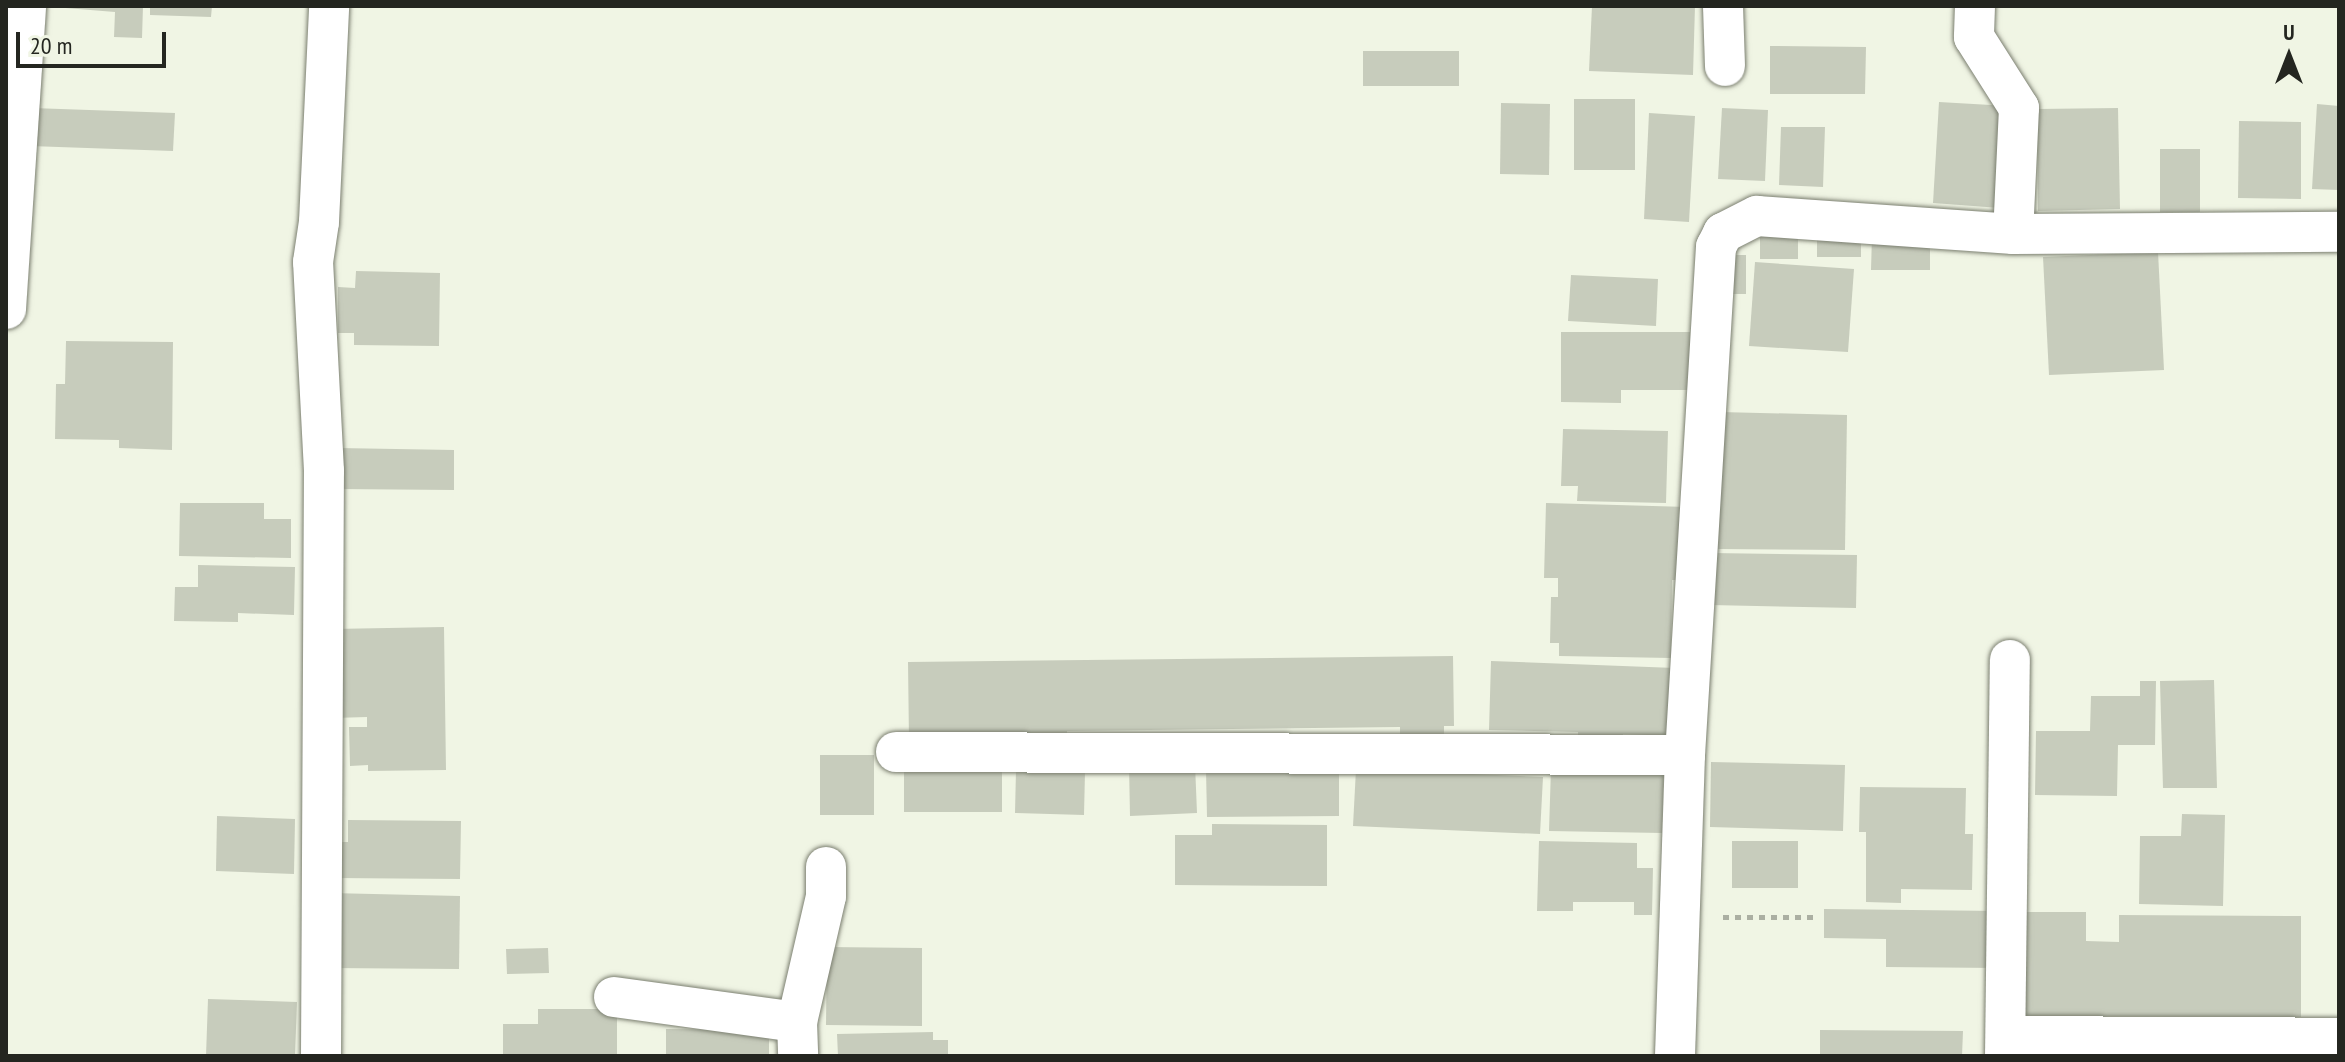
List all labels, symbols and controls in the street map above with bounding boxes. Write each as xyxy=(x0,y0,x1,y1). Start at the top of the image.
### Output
scale bar xyxy=(20,16,170,66)
north arrow xyxy=(2249,16,2329,96)
text: U xyxy=(2283,18,2295,46)
text: 20 m xyxy=(30,30,72,61)

